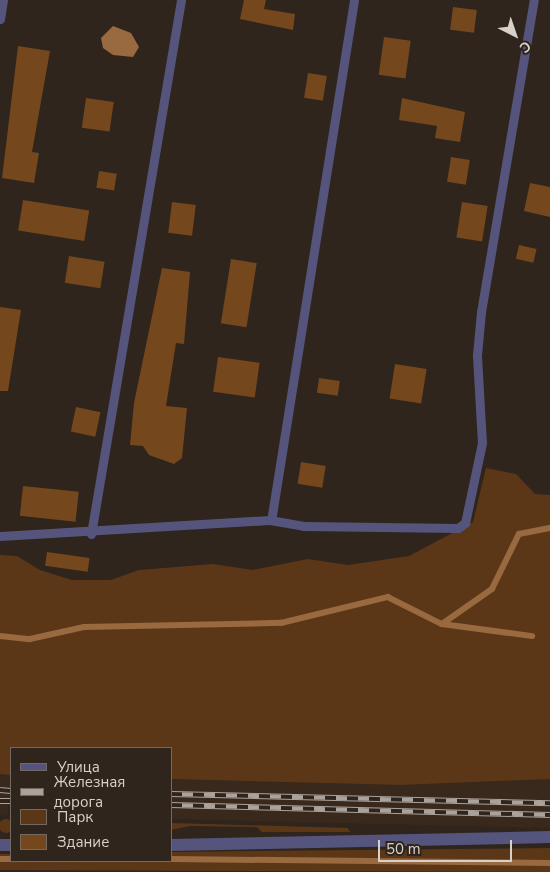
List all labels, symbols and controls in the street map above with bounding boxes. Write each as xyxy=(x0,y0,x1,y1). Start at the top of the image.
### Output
north arrow xyxy=(490,10,540,60)
text: С xyxy=(515,36,535,57)
legend xyxy=(10,747,172,862)
text: Улица xyxy=(57,757,100,777)
text: Железная дорога xyxy=(54,772,125,812)
text: Парк xyxy=(57,807,93,827)
scale bar xyxy=(380,830,514,862)
text: Здание xyxy=(57,832,109,852)
text: 50 m xyxy=(386,839,421,859)

